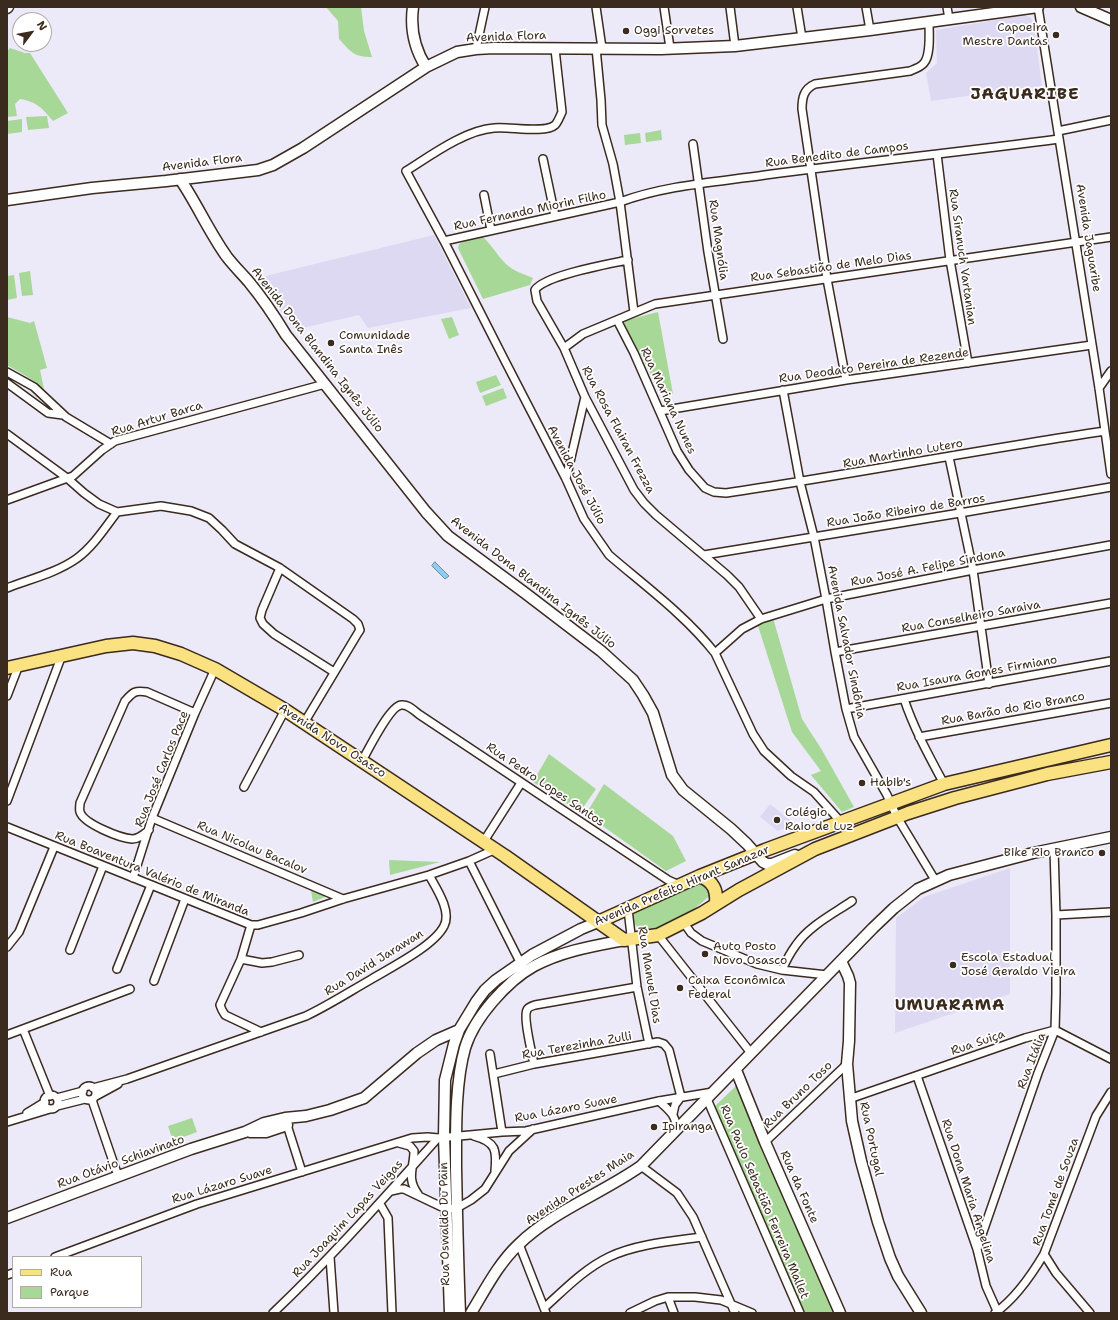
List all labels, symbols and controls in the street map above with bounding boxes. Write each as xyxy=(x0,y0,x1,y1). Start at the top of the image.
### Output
north arrow xyxy=(12,12,52,52)
text: N xyxy=(33,18,50,34)
place label: Capoeira Mestre Dantas xyxy=(963,21,1048,49)
place label: Oggi Sorvetes xyxy=(634,24,714,38)
marker: Oggi Sorvetes xyxy=(621,26,631,36)
street label: Avenida Flora xyxy=(466,28,546,46)
marker: Capoeira Mestre Dantas xyxy=(1051,30,1061,40)
district label: JAGUARIBE xyxy=(970,85,1080,105)
street label: Rua Benedito de Campos xyxy=(765,139,909,171)
street label: Avenida Flora xyxy=(161,151,243,175)
street label: Avenida Jaguaribe xyxy=(1072,183,1104,293)
street label: Rua Fernando Miorin Filho xyxy=(453,188,607,234)
street label: Rua Siranuch Vartanian xyxy=(945,188,979,326)
street label: Rua Magnólia xyxy=(705,199,731,281)
street label: Rua Sebastião de Melo Dias xyxy=(750,249,912,285)
street label: Avenida Dona Blandina Ignês Júlio xyxy=(248,264,386,436)
place label: Comunidade Santa Inês xyxy=(339,329,410,357)
marker: Comunidade Santa Inês xyxy=(326,338,336,348)
street label: Rua Mariana Nunes xyxy=(637,346,699,456)
street label: Rua Deodato Pereira de Rezende xyxy=(778,346,970,386)
street label: Rua Rosa Flairan Frezza xyxy=(578,364,658,496)
street label: Rua Artur Barca xyxy=(110,398,204,440)
street label: Avenida José Júlio xyxy=(544,423,608,527)
street label: Rua Martinho Lutero xyxy=(842,436,964,472)
street label: Rua João Ribeiro de Barros xyxy=(826,491,986,531)
street label: Avenida Dona Blandina Ignês Júlio xyxy=(447,514,619,652)
street label: Rua José A. Felipe Sindona xyxy=(850,546,1006,590)
street label: Avenida Salvador Sindônia xyxy=(824,564,868,720)
street label: Rua Conselheiro Saraiva xyxy=(901,598,1041,636)
street label: Rua Isaura Gomes Firmiano xyxy=(896,653,1058,695)
street label: Rua Barão do Rio Branco xyxy=(940,689,1086,729)
street label: Avenida Novo Osasco xyxy=(275,701,389,781)
street label: Rua José Carlos Pace xyxy=(132,709,192,829)
street label: Rua Pedro Lopes Santos xyxy=(483,740,607,830)
place label: Habib's xyxy=(870,776,911,790)
marker: Habib's xyxy=(857,778,867,788)
place label: Colégio Raio de Luz xyxy=(785,806,853,834)
marker: Colégio Raio de Luz xyxy=(772,815,782,825)
street label: Rua Nicolau Bacalov xyxy=(195,818,309,878)
street label: Rua Boaventura Valério de Miranda xyxy=(53,828,251,920)
street label: Avenida Prefeito Hirant Sanazar xyxy=(592,842,772,930)
place label: Bike Rio Branco xyxy=(1004,846,1094,860)
marker: Bike Rio Branco xyxy=(1097,848,1107,858)
street label: Rua Manuel Dias xyxy=(634,925,664,1025)
street label: Rua David Jarawan xyxy=(322,927,426,999)
place label: Auto Posto Novo Osasco xyxy=(713,940,787,968)
marker: Auto Posto Novo Osasco xyxy=(700,949,710,959)
place label: Escola Estadual José Geraldo Vieira xyxy=(961,951,1075,979)
marker: Escola Estadual José Geraldo Vieira xyxy=(948,960,958,970)
place label: Caixa Econômica Federal xyxy=(688,974,785,1002)
marker: Caixa Econômica Federal xyxy=(675,983,685,993)
district label: UMUARAMA xyxy=(895,996,1005,1016)
street label: Rua Suiça xyxy=(949,1027,1007,1059)
street label: Rua Terezinha Zulli xyxy=(521,1029,633,1063)
street label: Rua Itália xyxy=(1015,1031,1049,1091)
street label: Rua Bruno Toso xyxy=(761,1058,835,1132)
street label: Rua Lázaro Suave xyxy=(514,1092,618,1126)
street label: Rua Portugal xyxy=(856,1100,886,1178)
street label: Rua Paulo Sebastião Ferreira Mallet xyxy=(716,1103,812,1301)
street label: Rua Dona Maria Angelina xyxy=(938,1117,998,1265)
place label: Ipiranga xyxy=(662,1120,712,1134)
marker: Ipiranga xyxy=(649,1122,659,1132)
street label: Rua Otávio Schiavinato xyxy=(55,1132,187,1192)
street label: Rua Tomé de Souza xyxy=(1030,1136,1082,1248)
street label: Avenida Prestes Maia xyxy=(523,1148,637,1228)
street label: Rua da Fonte xyxy=(777,1148,821,1226)
street label: Rua Joaquim Lapas Veigas xyxy=(290,1157,406,1281)
street label: Rua Oswaldo Du Pain xyxy=(437,1162,453,1286)
street label: Rua Lázaro Suave xyxy=(170,1163,274,1207)
legend xyxy=(12,1256,142,1308)
text: Rua xyxy=(50,1264,72,1280)
text: Parque xyxy=(50,1284,89,1300)

